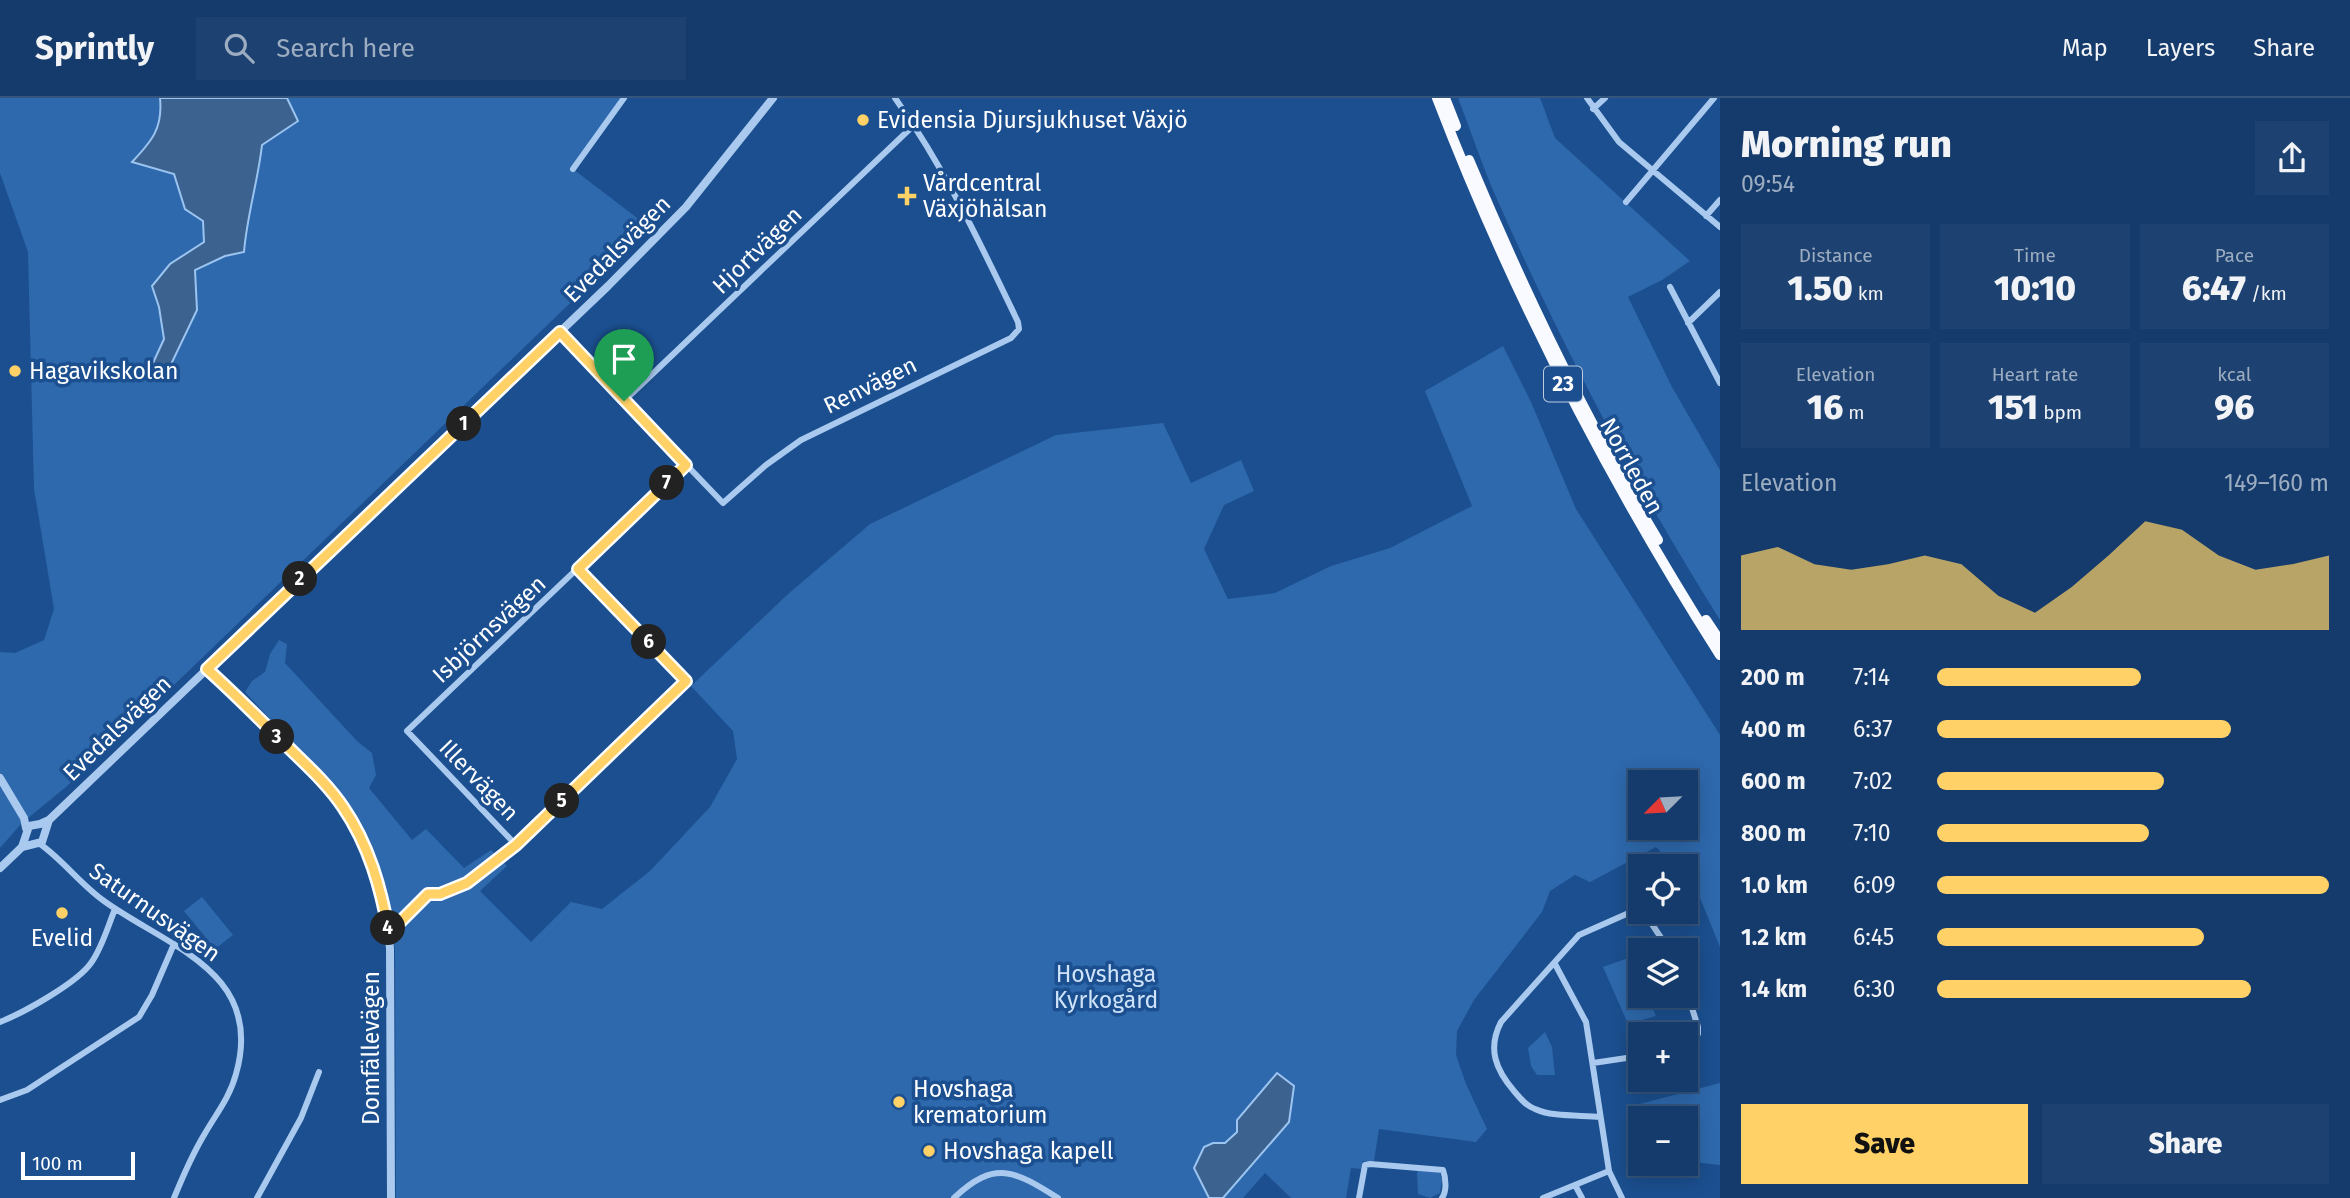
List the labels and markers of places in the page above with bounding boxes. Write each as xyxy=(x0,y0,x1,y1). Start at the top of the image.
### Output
place label: Evidensia Djursjukhuset Växjö xyxy=(877,106,1188,134)
marker: Evidensia Djursjukhuset Växjö xyxy=(855,112,871,128)
place label: Vårdcentral Växjöhälsan xyxy=(923,169,1047,223)
marker: Vårdcentral Växjöhälsan xyxy=(897,186,917,206)
pin xyxy=(594,329,654,401)
place label: Hagavikskolan xyxy=(29,357,178,385)
marker: Hagavikskolan xyxy=(7,363,23,379)
pin: 1 xyxy=(447,406,482,442)
pin: 7 xyxy=(650,466,684,500)
pin: 2 xyxy=(282,561,318,596)
pin: 6 xyxy=(632,624,666,660)
pin: 3 xyxy=(260,720,294,754)
pin: 5 xyxy=(544,784,580,818)
marker: Evelid xyxy=(54,905,70,921)
pin: 4 xyxy=(370,910,406,946)
place label: Evelid xyxy=(31,924,93,952)
place label: Hovshaga krematorium xyxy=(913,1075,1048,1129)
marker: Hovshaga krematorium xyxy=(891,1094,907,1110)
place label: Hovshaga kapell xyxy=(943,1137,1114,1165)
marker: Hovshaga kapell xyxy=(921,1143,937,1159)

